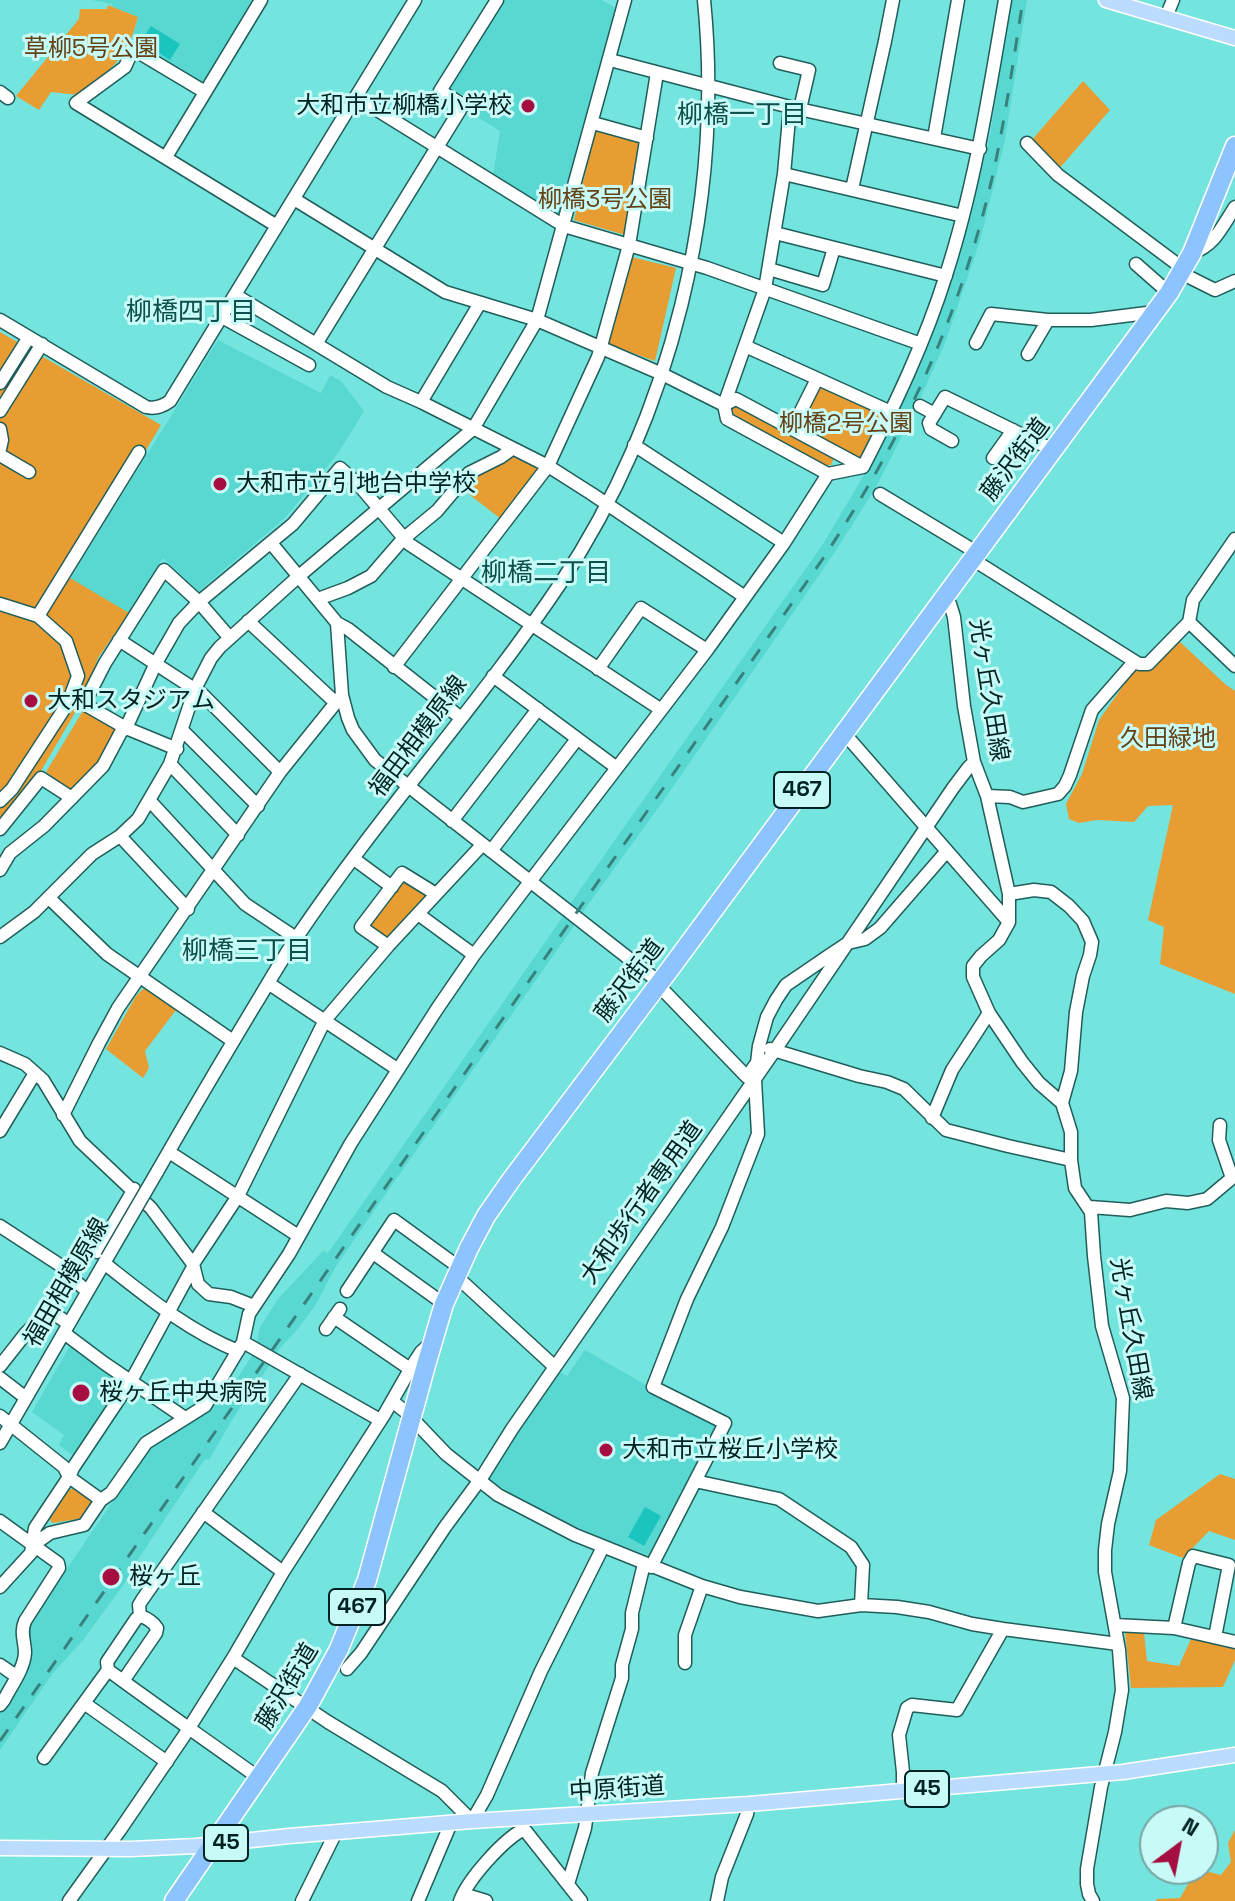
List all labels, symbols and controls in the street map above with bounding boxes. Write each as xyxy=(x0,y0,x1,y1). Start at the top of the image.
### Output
park label: 草柳5号公園 xyxy=(24,35,158,63)
place label: 大和市立柳橋小学校 xyxy=(296,92,512,120)
marker: 大和市立柳橋小学校 xyxy=(519,97,537,115)
district label: 柳橋一丁目 xyxy=(677,100,807,132)
park label: 柳橋3号公園 xyxy=(538,186,672,214)
district label: 柳橋四丁目 xyxy=(126,297,256,329)
park label: 柳橋2号公園 xyxy=(779,410,913,438)
street label: 藤沢街道 xyxy=(976,413,1056,507)
place label: 大和市立引地台中学校 xyxy=(236,470,476,498)
marker: 大和市立引地台中学校 xyxy=(211,475,229,493)
district label: 柳橋二丁目 xyxy=(481,558,611,590)
street label: 光ヶ丘久田線 xyxy=(963,617,1013,763)
street label: 福田相模原線 xyxy=(364,671,474,803)
place label: 大和スタジアム xyxy=(47,687,215,715)
marker: 大和スタジアム xyxy=(22,692,40,710)
park label: 久田緑地 xyxy=(1120,725,1216,753)
road number: 467 xyxy=(774,772,830,808)
street label: 藤沢街道 xyxy=(590,934,670,1028)
district label: 柳橋三丁目 xyxy=(182,936,312,968)
street label: 大和歩行者専用道 xyxy=(575,1116,709,1290)
street label: 福田相模原線 xyxy=(19,1213,115,1353)
street label: 光ヶ丘久田線 xyxy=(1103,1256,1157,1402)
place label: 桜ヶ丘中央病院 xyxy=(99,1379,267,1407)
marker: 桜ヶ丘中央病院 xyxy=(70,1382,92,1404)
place label: 大和市立桜丘小学校 xyxy=(622,1436,838,1464)
marker: 大和市立桜丘小学校 xyxy=(597,1441,615,1459)
place label: 桜ヶ丘 xyxy=(129,1563,201,1591)
marker: 桜ヶ丘 xyxy=(100,1566,122,1588)
road number: 467 xyxy=(329,1589,385,1625)
street label: 藤沢街道 xyxy=(251,1638,325,1736)
road number: 45 xyxy=(905,1771,949,1807)
street label: 中原街道 xyxy=(568,1772,666,1808)
north arrow xyxy=(1139,1805,1219,1885)
text: N xyxy=(1177,1811,1204,1842)
road number: 45 xyxy=(204,1825,248,1861)

